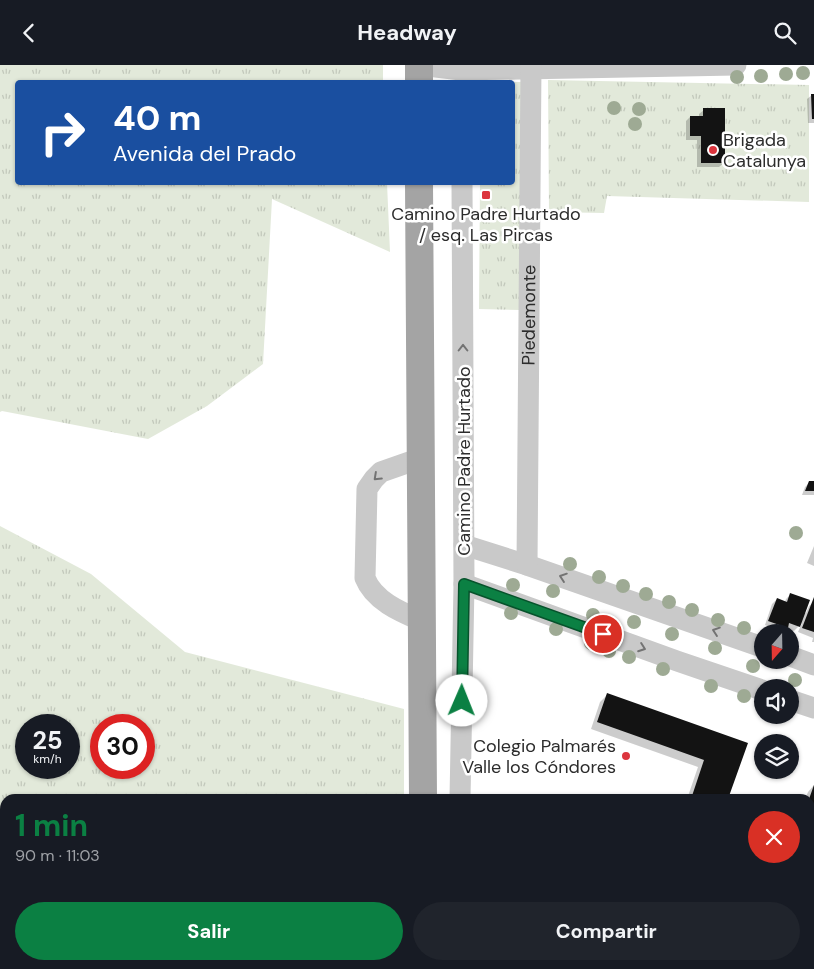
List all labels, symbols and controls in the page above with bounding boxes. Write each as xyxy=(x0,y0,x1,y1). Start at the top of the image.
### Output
text: Headway xyxy=(357,18,457,47)
icon: back xyxy=(15,19,43,47)
icon: search xyxy=(771,19,799,47)
text: 40 m xyxy=(113,95,202,141)
icon: right xyxy=(30,100,95,165)
place label: Brigada Catalunya xyxy=(723,128,806,173)
text: Avenida del Prado xyxy=(113,139,296,168)
marker: Brigada Catalunya xyxy=(707,144,719,156)
marker: Camino Padre Hurtado / esq. Las Pircas xyxy=(480,189,492,201)
place label: Camino Padre Hurtado / esq. Las Pircas xyxy=(391,202,581,247)
street label: Piedemonte xyxy=(517,265,541,365)
one-way arrow xyxy=(458,343,468,351)
street label: Camino Padre Hurtado xyxy=(452,366,476,556)
one-way arrow xyxy=(374,471,383,480)
one-way arrow xyxy=(559,573,568,583)
pin xyxy=(582,613,624,655)
icon: arrive xyxy=(589,620,617,648)
north arrow xyxy=(754,624,799,669)
map controls xyxy=(754,624,799,779)
one-way arrow xyxy=(713,626,721,636)
one-way arrow xyxy=(637,642,646,652)
position arrow xyxy=(435,674,487,726)
button: sound xyxy=(754,679,799,724)
speed limit sign: 30 xyxy=(90,714,155,779)
text: 25 xyxy=(33,724,62,757)
place label: Colegio Palmarés Valle los Cóndores xyxy=(462,734,616,779)
button: layers xyxy=(754,734,799,779)
marker: Colegio Palmarés Valle los Cóndores xyxy=(620,750,632,762)
text: km/h xyxy=(33,751,62,767)
text: 1 min xyxy=(15,806,88,845)
button: close xyxy=(748,811,800,863)
text: 90 m · 11:03 xyxy=(15,845,100,866)
button: Salir xyxy=(15,902,403,960)
button: Compartir xyxy=(413,902,800,960)

